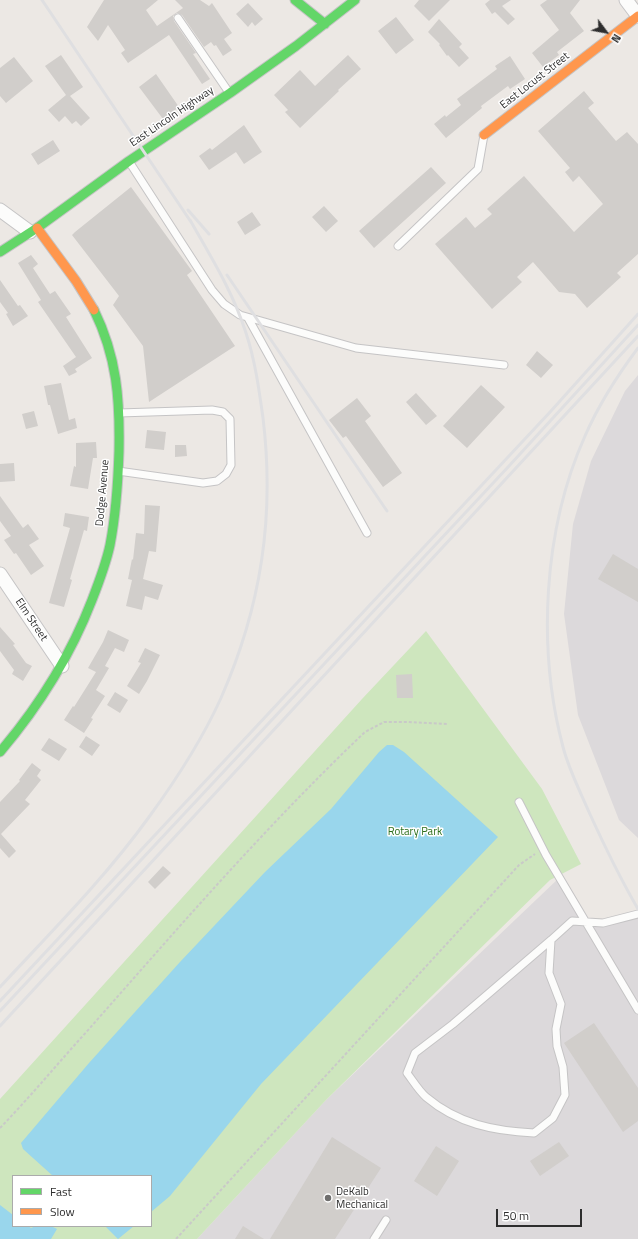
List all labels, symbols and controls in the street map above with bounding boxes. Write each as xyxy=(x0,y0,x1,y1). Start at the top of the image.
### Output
north arrow xyxy=(586,12,626,52)
text: N xyxy=(607,31,625,46)
street label: East Locust Street xyxy=(498,50,572,112)
street label: East Lincoln Highway xyxy=(128,84,216,150)
street label: Dodge Avenue xyxy=(94,459,112,527)
street label: Elm Street xyxy=(12,596,50,644)
park label: Rotary Park xyxy=(388,825,442,839)
legend xyxy=(12,1175,152,1227)
text: Fast xyxy=(50,1182,72,1201)
place label: DeKalb Mechanical xyxy=(336,1185,388,1211)
marker: DeKalb Mechanical xyxy=(323,1193,333,1203)
scale bar xyxy=(498,1201,584,1227)
text: Slow xyxy=(50,1202,75,1221)
text: 50 m xyxy=(503,1206,529,1225)

